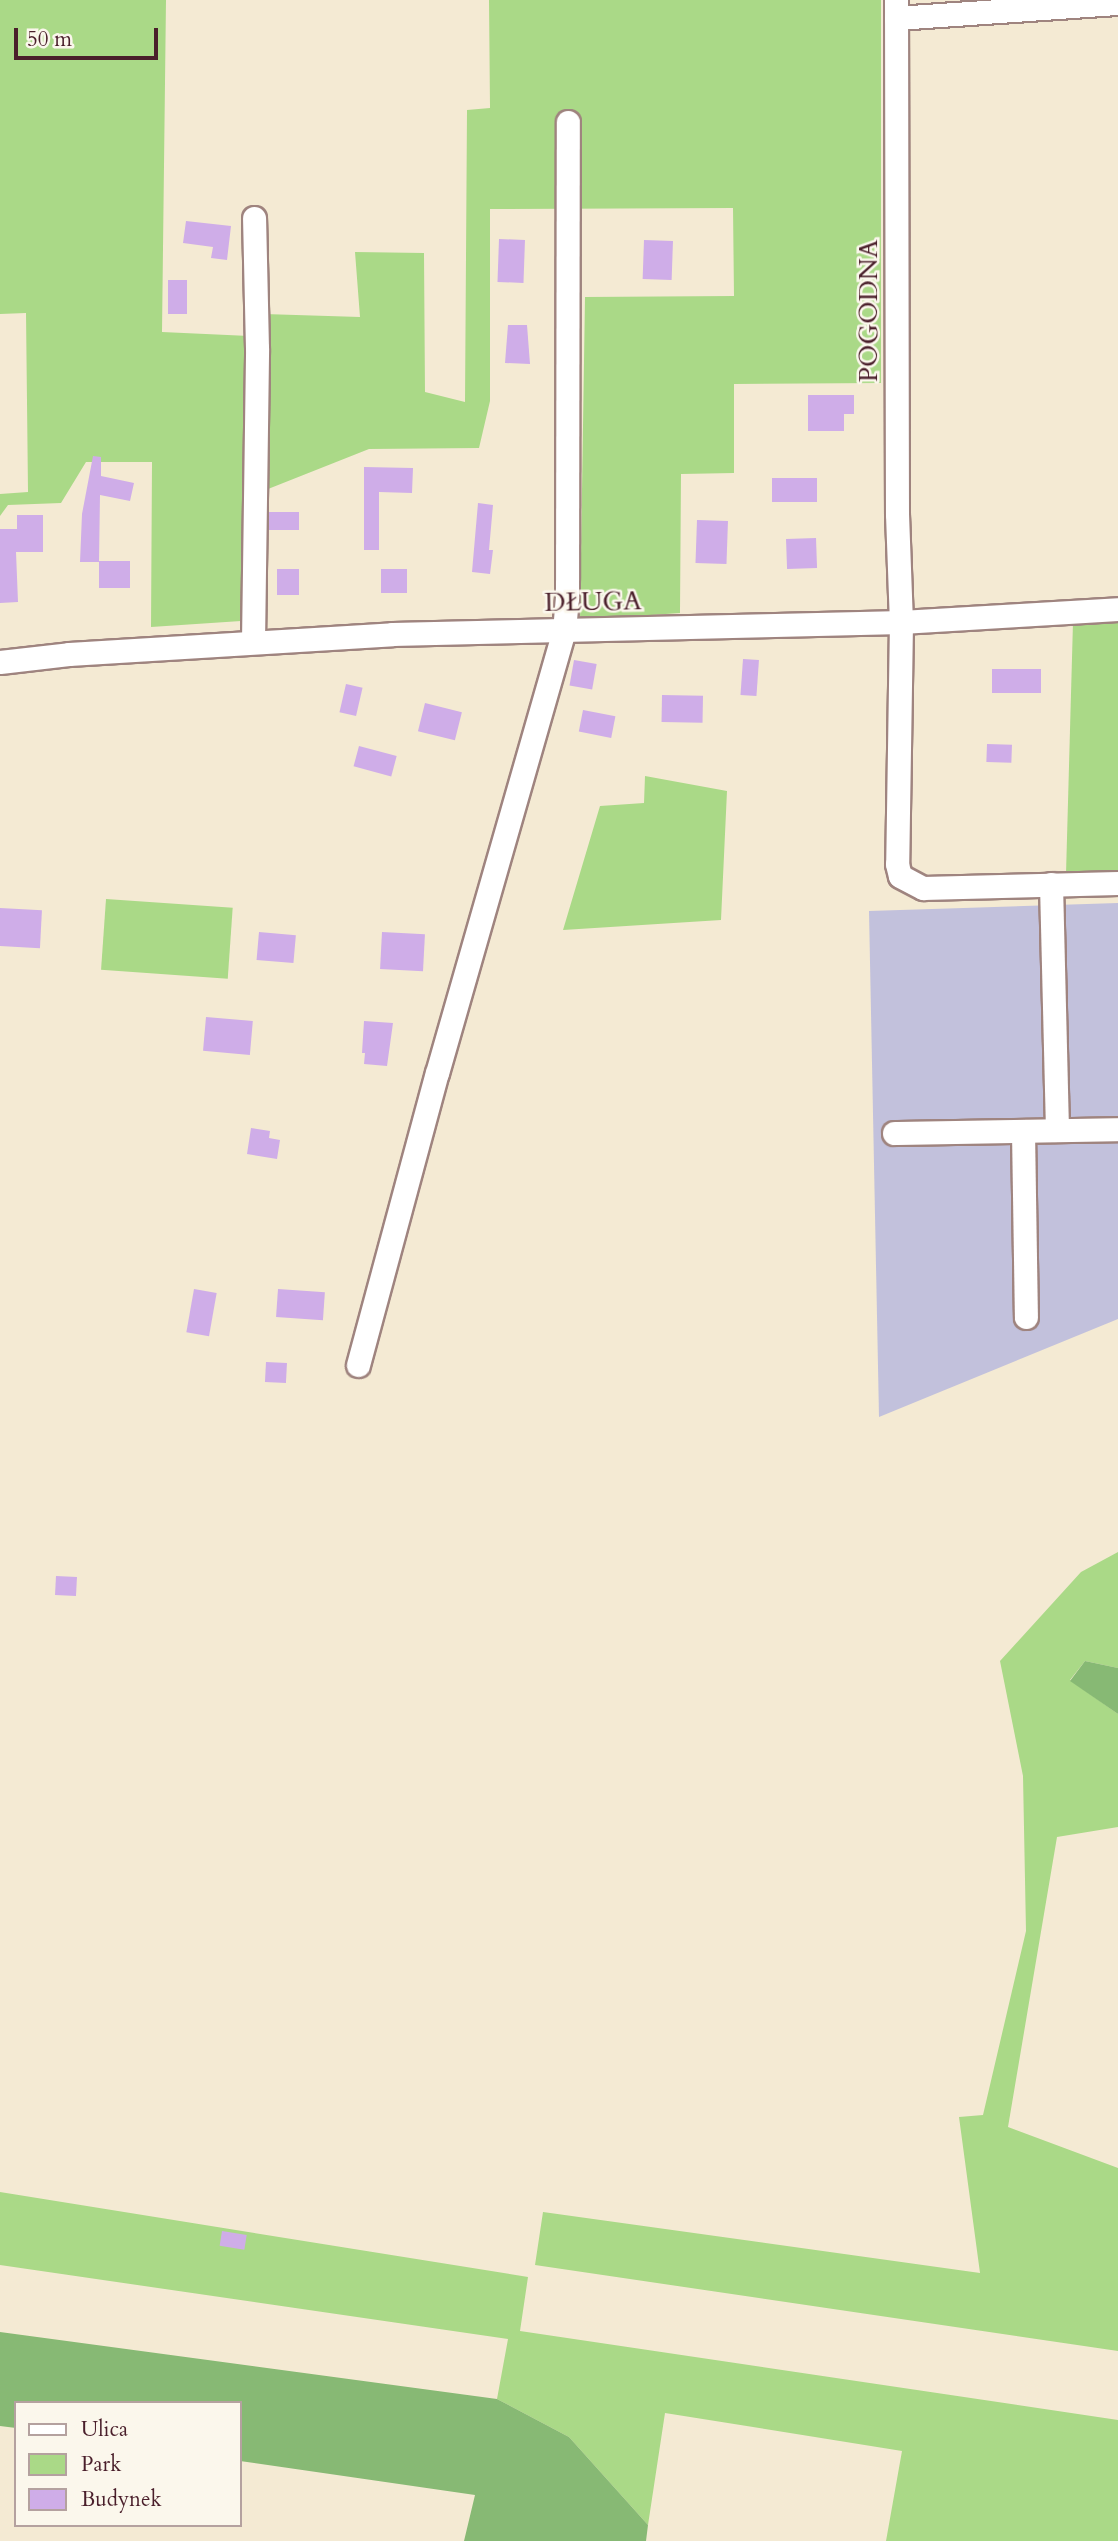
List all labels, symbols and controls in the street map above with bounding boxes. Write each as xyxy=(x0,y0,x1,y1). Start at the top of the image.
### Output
scale bar xyxy=(18,14,161,58)
text: 50 m xyxy=(27,25,72,54)
street label: POGODNA xyxy=(853,240,885,382)
street label: DŁUGA xyxy=(544,586,642,618)
legend xyxy=(14,2401,242,2527)
text: Ulica xyxy=(81,2415,128,2444)
text: Park xyxy=(81,2450,121,2479)
text: Budynek xyxy=(81,2485,162,2514)

